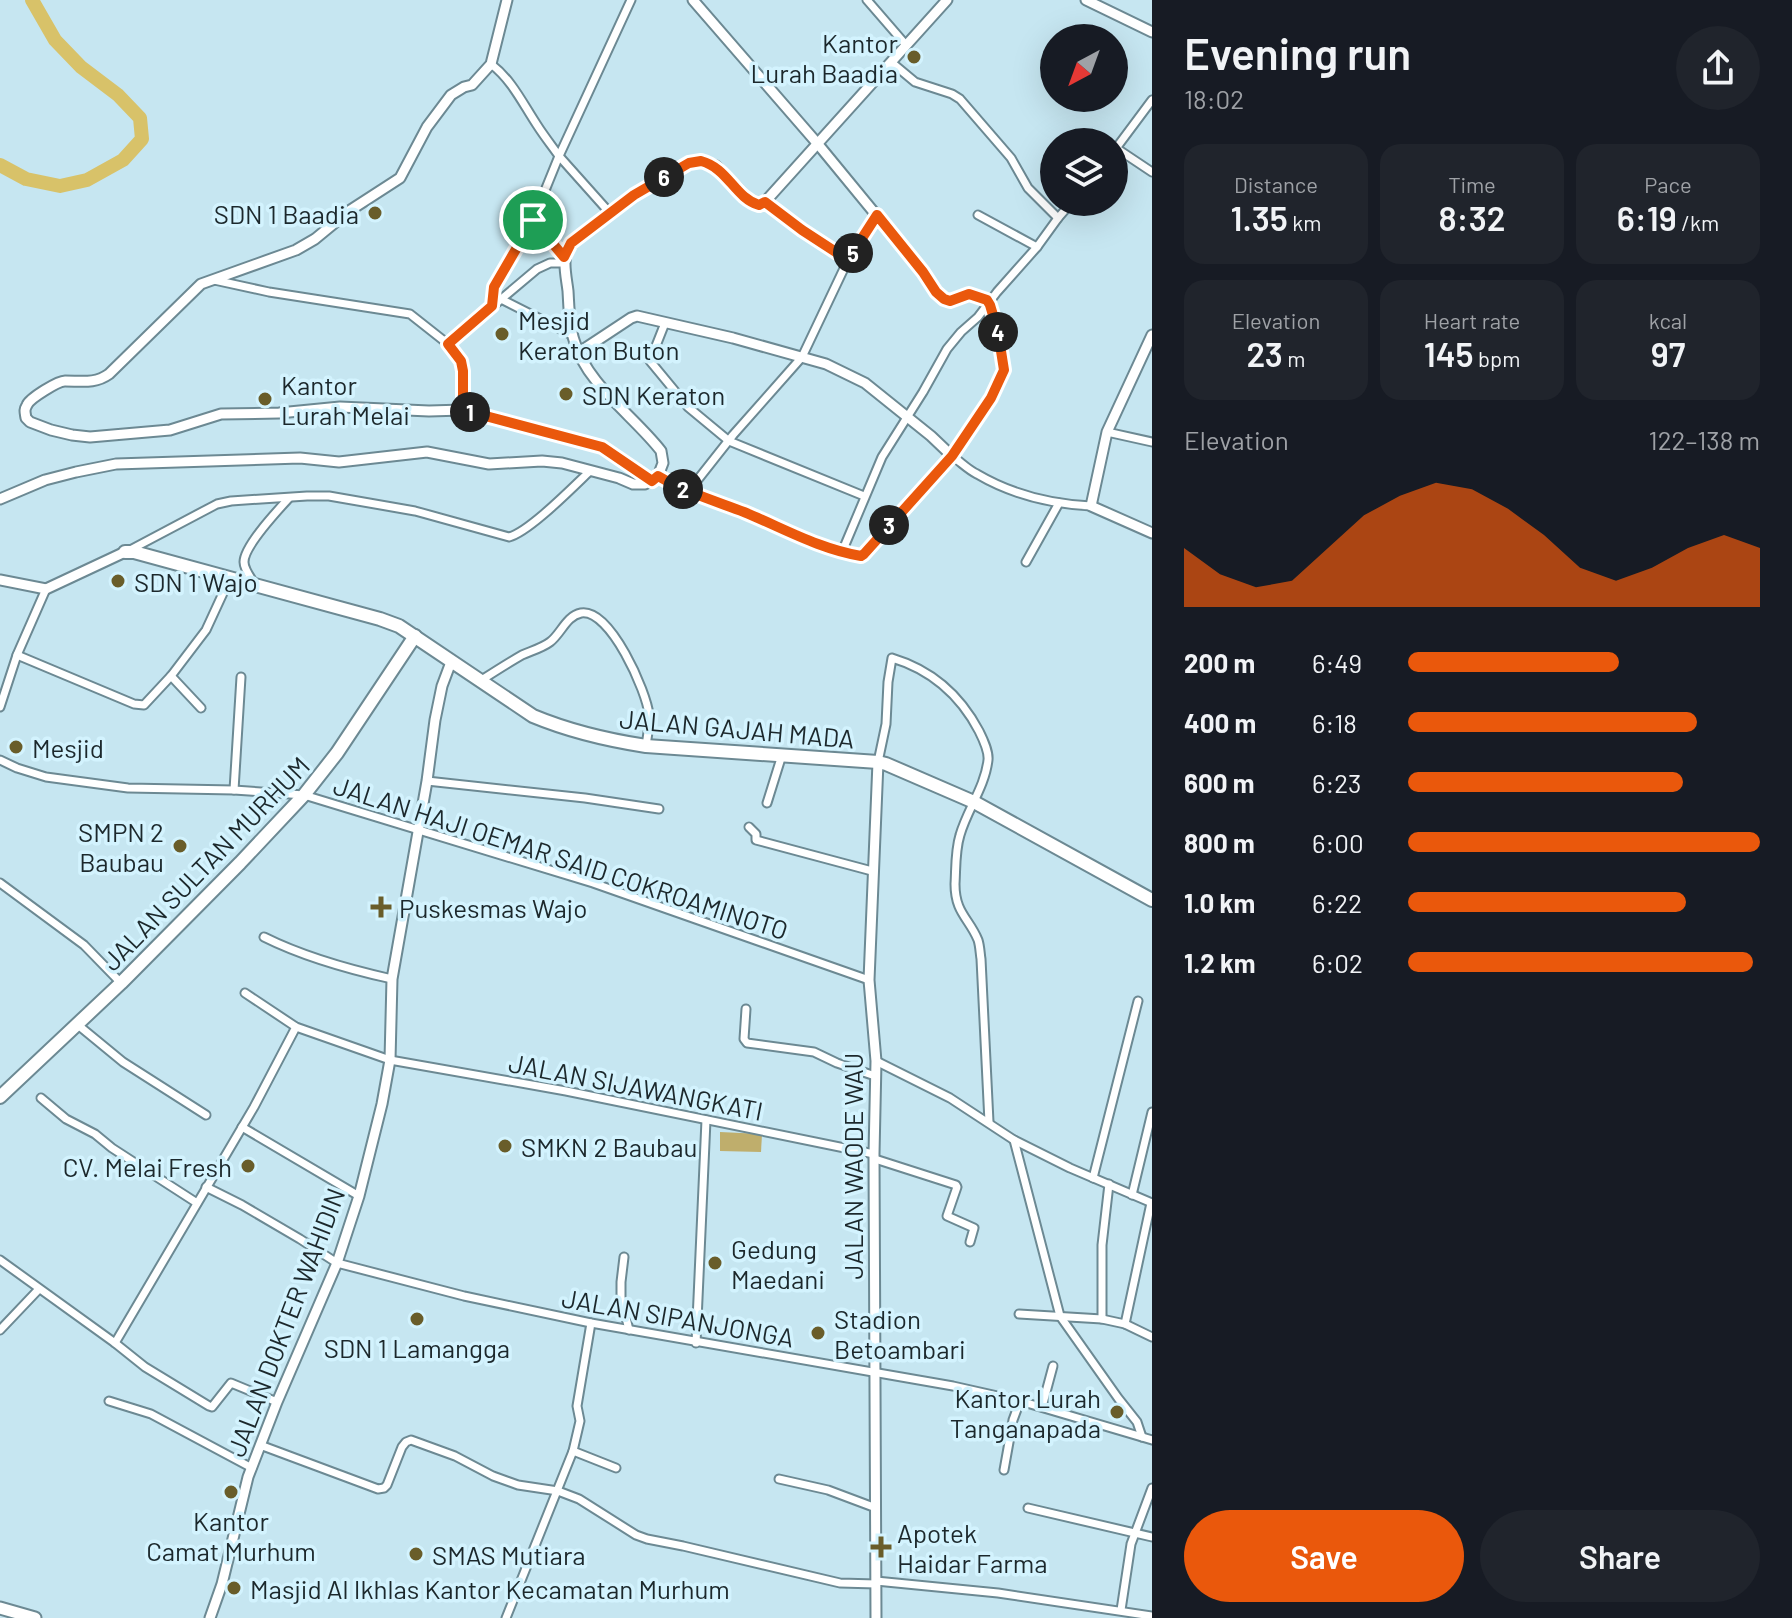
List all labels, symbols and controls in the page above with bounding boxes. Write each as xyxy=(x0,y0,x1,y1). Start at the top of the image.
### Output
north arrow xyxy=(1040,24,1128,112)
map controls xyxy=(1040,24,1128,216)
text: Evening run xyxy=(1184,26,1411,79)
button: share xyxy=(1676,26,1760,110)
place label: Kantor Lurah Baadia xyxy=(751,27,899,88)
marker: Kantor Lurah Baadia xyxy=(905,48,923,66)
text: 18:02 xyxy=(1184,83,1244,114)
button: layers xyxy=(1040,128,1128,216)
pin: 6 xyxy=(644,157,684,197)
text: 6 xyxy=(658,164,670,190)
text: Distance xyxy=(1234,171,1318,197)
text: Time xyxy=(1448,171,1496,197)
text: Pace xyxy=(1644,171,1692,197)
pin xyxy=(499,186,567,254)
text: 1.35 xyxy=(1231,197,1288,238)
text: 8:32 xyxy=(1439,197,1505,238)
text: 6:19 xyxy=(1617,197,1677,238)
place label: SDN 1 Baadia xyxy=(214,198,359,229)
icon: arrive xyxy=(511,198,555,242)
marker: SDN 1 Baadia xyxy=(366,204,384,222)
text: km xyxy=(1288,209,1321,235)
text: /km xyxy=(1677,209,1719,235)
pin: 5 xyxy=(833,233,873,273)
text: 5 xyxy=(847,240,859,266)
place label: Mesjid Keraton Buton xyxy=(518,304,680,365)
text: Elevation xyxy=(1232,307,1320,333)
text: Heart rate xyxy=(1424,307,1520,333)
text: kcal xyxy=(1649,307,1687,333)
pin: 4 xyxy=(978,312,1018,352)
text: 4 xyxy=(991,319,1005,345)
marker: Mesjid Keraton Buton xyxy=(493,325,511,343)
text: 23 xyxy=(1246,333,1283,374)
text: 145 xyxy=(1424,333,1474,374)
text: 97 xyxy=(1651,333,1685,374)
text: m xyxy=(1283,345,1306,371)
text: bpm xyxy=(1474,345,1520,371)
place label: Kantor Lurah Melai xyxy=(281,369,410,430)
place label: SDN Keraton xyxy=(582,379,725,410)
marker: SDN Keraton xyxy=(557,385,575,403)
marker: Kantor Lurah Melai xyxy=(256,390,274,408)
pin: 1 xyxy=(450,392,490,432)
text: 1 xyxy=(466,399,474,425)
text: Elevation xyxy=(1184,424,1289,455)
text: 122–138 m xyxy=(1649,424,1760,455)
pin: 2 xyxy=(663,469,703,509)
text: 2 xyxy=(677,476,689,502)
pin: 3 xyxy=(869,505,909,545)
text: 3 xyxy=(883,512,895,538)
place label: SDN 1 Wajo xyxy=(134,566,258,597)
marker: SDN 1 Wajo xyxy=(109,572,127,590)
text: 200 m xyxy=(1184,647,1255,678)
text: 6:49 xyxy=(1312,647,1362,678)
street label: JALAN GAJAH MADA xyxy=(618,702,856,754)
text: 400 m xyxy=(1184,707,1256,738)
text: 6:18 xyxy=(1312,707,1357,738)
place label: Mesjid xyxy=(32,732,104,763)
marker: Mesjid xyxy=(7,738,25,756)
street label: JALAN SULTAN MURHUM xyxy=(95,750,315,976)
text: 600 m xyxy=(1184,767,1255,798)
text: 6:23 xyxy=(1312,767,1361,798)
street label: JALAN HAJI OEMAR SAID COKROAMINOTO xyxy=(330,769,792,945)
place label: SMPN 2 Baubau xyxy=(78,816,164,877)
text: 800 m xyxy=(1184,827,1255,858)
text: 6:00 xyxy=(1312,827,1364,858)
marker: SMPN 2 Baubau xyxy=(171,837,189,855)
text: 1.0 km xyxy=(1184,887,1255,918)
text: 6:22 xyxy=(1312,887,1362,918)
place label: Puskesmas Wajo xyxy=(399,892,587,923)
marker: Puskesmas Wajo xyxy=(370,896,392,918)
text: 1.2 km xyxy=(1184,947,1256,978)
text: 6:02 xyxy=(1312,947,1363,978)
street label: JALAN SIJAWANGKATI xyxy=(506,1046,766,1126)
street label: JALAN WAODE WAU xyxy=(837,1053,868,1279)
place label: SMKN 2 Baubau xyxy=(521,1131,697,1162)
marker: SMKN 2 Baubau xyxy=(496,1137,514,1155)
place label: CV. Melai Fresh xyxy=(63,1151,232,1182)
marker: CV. Melai Fresh xyxy=(239,1157,257,1175)
street label: JALAN DOKTER WAHIDIN xyxy=(219,1183,351,1461)
place label: Gedung Maedani xyxy=(731,1233,825,1294)
marker: Gedung Maedani xyxy=(706,1254,724,1272)
street label: JALAN SIPANJONGA xyxy=(560,1281,796,1353)
place label: Stadion Betoambari xyxy=(834,1303,966,1364)
marker: SDN 1 Lamangga xyxy=(408,1310,426,1328)
marker: Stadion Betoambari xyxy=(809,1324,827,1342)
place label: SDN 1 Lamangga xyxy=(324,1332,510,1363)
place label: Kantor Lurah Tanganapada xyxy=(950,1382,1101,1443)
marker: Kantor Lurah Tanganapada xyxy=(1108,1403,1126,1421)
marker: Kantor Camat Murhum xyxy=(222,1483,240,1501)
place label: Kantor Camat Murhum xyxy=(146,1505,316,1566)
button: Save xyxy=(1184,1510,1464,1602)
button: Share xyxy=(1480,1510,1760,1602)
place label: Apotek Haidar Farma xyxy=(897,1517,1048,1578)
marker: Apotek Haidar Farma xyxy=(872,1538,890,1556)
place label: SMAS Mutiara xyxy=(432,1539,586,1570)
marker: SMAS Mutiara xyxy=(407,1545,425,1563)
place label: Masjid Al Ikhlas Kantor Kecamatan Murhum xyxy=(250,1573,730,1604)
marker: Masjid Al Ikhlas Kantor Kecamatan Murhum xyxy=(225,1579,243,1597)

